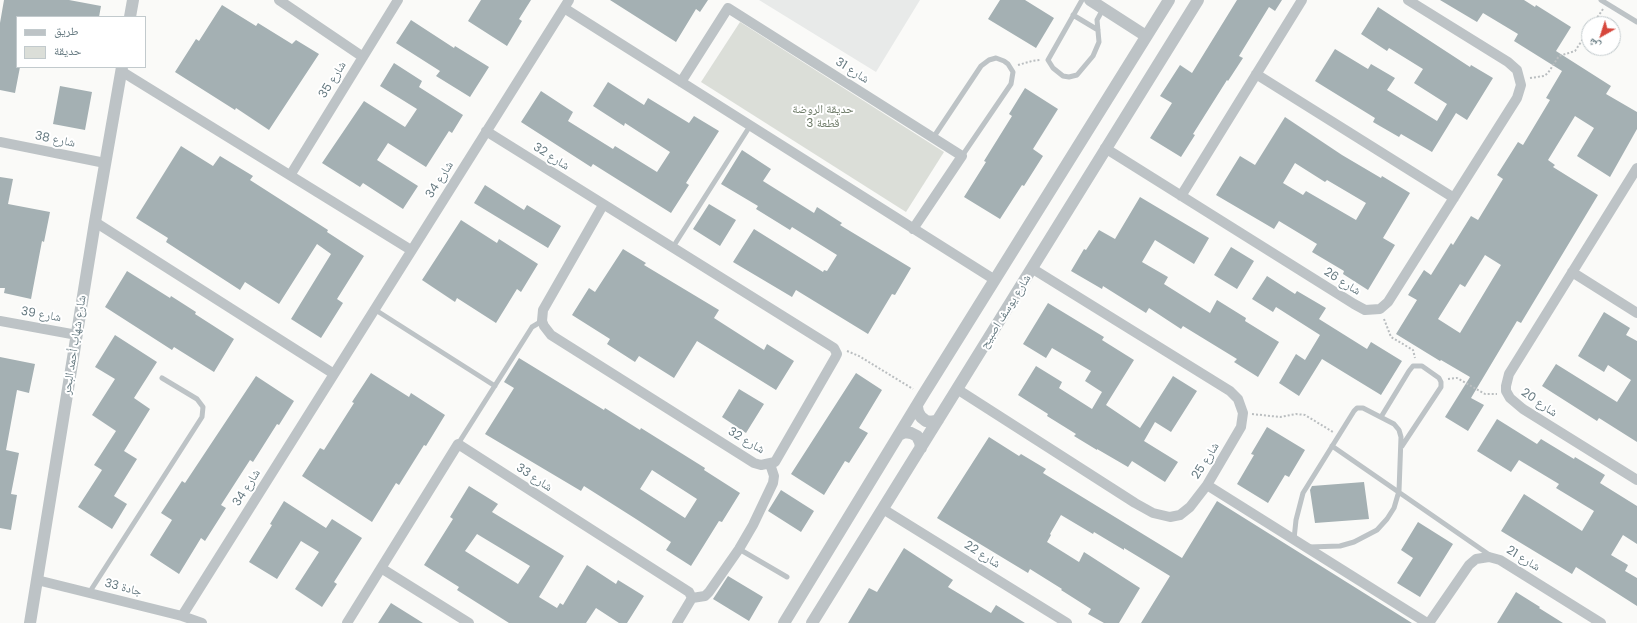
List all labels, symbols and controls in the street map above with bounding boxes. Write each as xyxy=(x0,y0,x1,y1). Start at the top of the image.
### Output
legend xyxy=(16,16,146,68)
north arrow xyxy=(1581,16,1621,56)
text: طريق xyxy=(54,22,79,39)
text: ش xyxy=(1585,35,1604,54)
text: حديقة xyxy=(54,42,82,59)
street label: شارع 31 xyxy=(833,55,871,87)
street label: شارع 35 xyxy=(316,59,350,101)
park label: حديقة الروضة قطعة 3 xyxy=(792,103,854,131)
street label: شارع 38 xyxy=(34,129,76,151)
street label: شارع 32 xyxy=(530,140,572,174)
street label: شارع 34 xyxy=(423,159,457,201)
street label: شارع 26 xyxy=(1321,265,1363,299)
street label: شارع يوسف اصبيح xyxy=(977,272,1035,352)
street label: شارع شهاب أحمد البحر xyxy=(60,294,90,396)
street label: شارع 39 xyxy=(20,304,62,326)
street label: شارع 20 xyxy=(1518,386,1560,420)
street label: شارع 32 xyxy=(725,425,767,457)
street label: شارع 25 xyxy=(1189,440,1223,482)
street label: شارع 33 xyxy=(513,461,555,495)
street label: شارع 34 xyxy=(230,467,264,509)
street label: شارع 22 xyxy=(961,538,1003,572)
street label: شارع 21 xyxy=(1504,543,1542,575)
street label: جادة 33 xyxy=(103,576,143,600)

